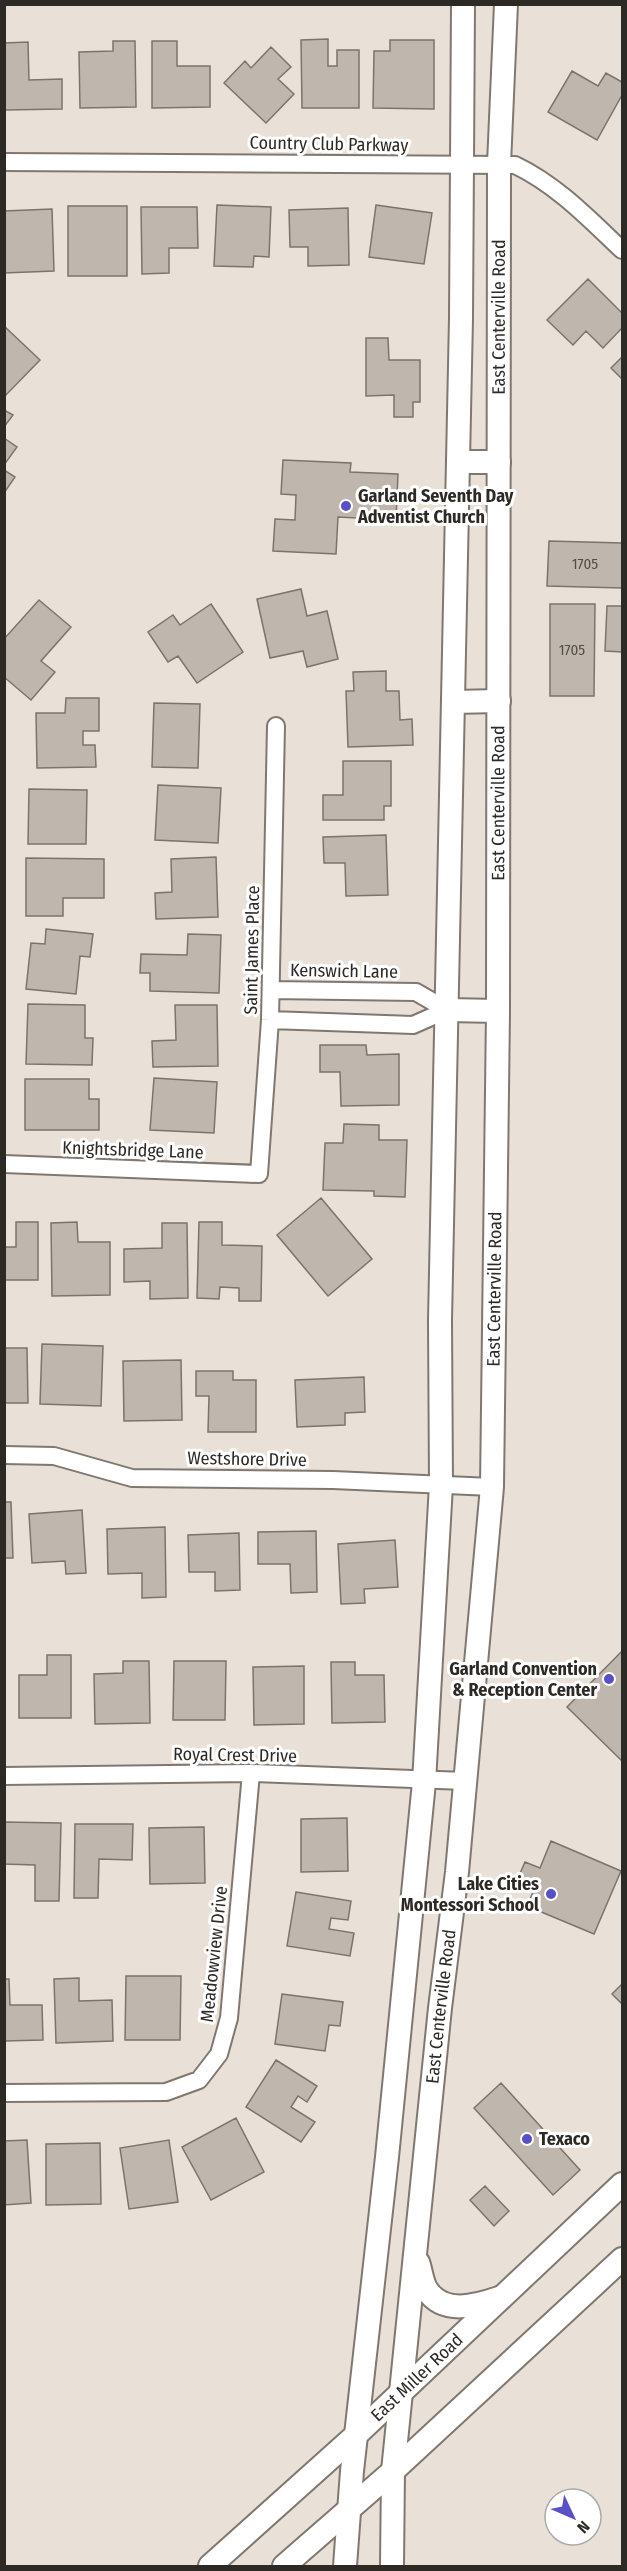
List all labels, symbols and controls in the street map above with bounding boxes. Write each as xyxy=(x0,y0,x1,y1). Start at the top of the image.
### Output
street label: Country Club Parkway xyxy=(250,132,408,156)
street label: East Centerville Road xyxy=(488,239,510,395)
place label: Garland Seventh Day Adventist Church xyxy=(357,485,514,528)
marker: Garland Seventh Day Adventist Church xyxy=(339,499,353,513)
house number: 1705 xyxy=(572,555,598,573)
house number: 1705 xyxy=(559,641,585,659)
street label: East Centerville Road xyxy=(487,725,509,881)
street label: Saint James Place xyxy=(240,885,264,1015)
street label: Kenswich Lane xyxy=(290,959,398,983)
street label: Knightsbridge Lane xyxy=(62,1137,204,1163)
street label: East Centerville Road xyxy=(483,1211,506,1367)
street label: Westshore Drive xyxy=(187,1447,307,1471)
place label: Garland Convention & Reception Center xyxy=(449,1658,597,1701)
marker: Garland Convention & Reception Center xyxy=(602,1672,616,1686)
street label: Royal Crest Drive xyxy=(173,1743,297,1767)
place label: Lake Cities Montessori School xyxy=(401,1873,539,1916)
street label: Meadowview Drive xyxy=(196,1885,232,2023)
marker: Lake Cities Montessori School xyxy=(544,1887,558,1901)
street label: East Centerville Road xyxy=(421,1928,461,2085)
place label: Texaco xyxy=(539,2128,590,2150)
marker: Texaco xyxy=(520,2132,534,2146)
street label: East Miller Road xyxy=(366,2329,468,2426)
north arrow xyxy=(543,2487,603,2547)
text: N xyxy=(573,2517,594,2537)

